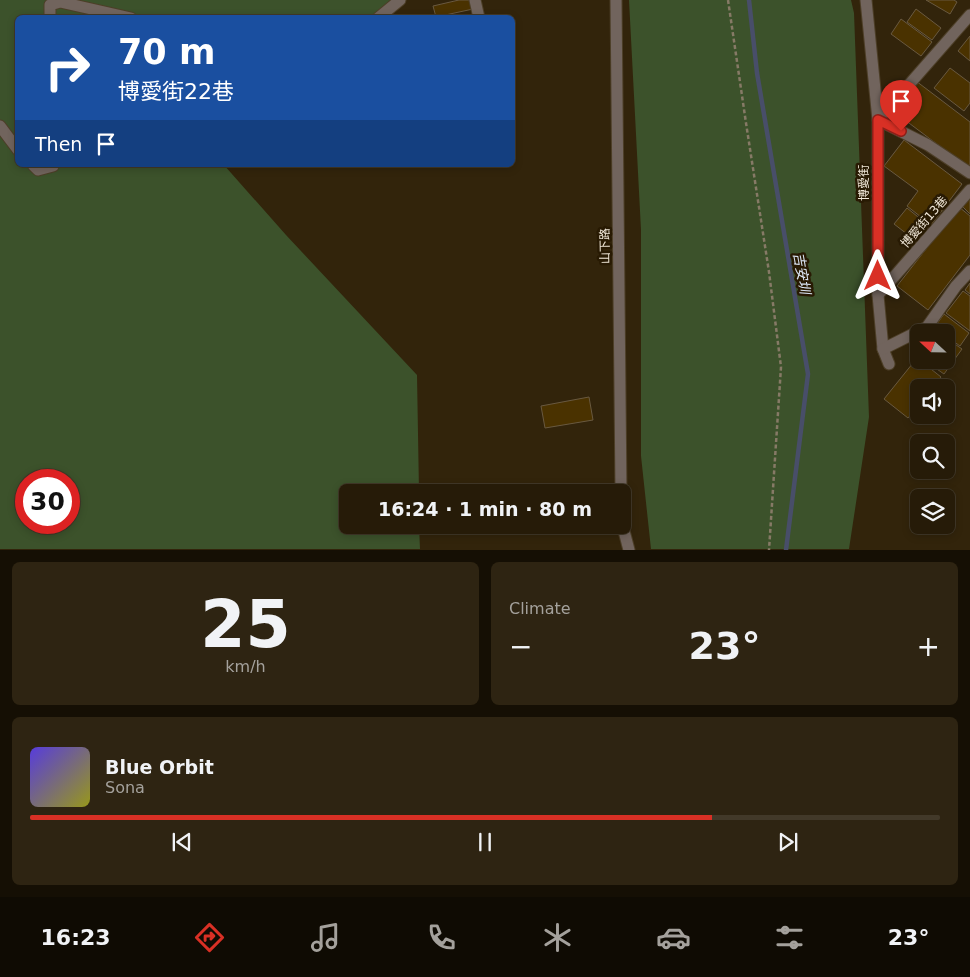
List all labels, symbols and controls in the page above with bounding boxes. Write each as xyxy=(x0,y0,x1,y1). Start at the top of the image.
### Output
text: 70 m xyxy=(118,32,215,72)
icon: right xyxy=(35,35,100,100)
text: 博愛街22巷 xyxy=(118,79,234,104)
pin xyxy=(880,80,922,131)
icon: arrive xyxy=(887,87,915,115)
icon: arrive xyxy=(92,130,120,158)
text: Then xyxy=(35,133,82,155)
street label: 博愛街 xyxy=(857,165,871,201)
street label: 博愛街13巷 xyxy=(898,194,950,250)
street label: 山下路 xyxy=(598,228,612,264)
position arrow xyxy=(851,249,903,301)
water label: 吉安圳 xyxy=(790,251,814,297)
north arrow xyxy=(910,324,955,369)
map controls xyxy=(910,324,955,534)
button: sound xyxy=(910,379,955,424)
button: search xyxy=(910,434,955,479)
speed limit sign: 30 xyxy=(15,469,80,534)
button: layers xyxy=(910,489,955,534)
text: 16:24 · 1 min · 80 m xyxy=(378,498,592,520)
text: 25 xyxy=(200,587,291,662)
text: Climate xyxy=(509,599,571,618)
text: 23° xyxy=(689,624,760,668)
text: − xyxy=(509,630,532,663)
text: + xyxy=(917,630,940,663)
text: km/h xyxy=(225,657,266,676)
text: Blue Orbit xyxy=(105,756,214,778)
text: Sona xyxy=(105,778,145,797)
icon: previous xyxy=(168,828,196,856)
icon: pause xyxy=(471,828,499,856)
icon: next xyxy=(774,828,802,856)
icon: directions xyxy=(192,920,227,955)
icon: music xyxy=(308,920,343,955)
icon: phone xyxy=(424,920,459,955)
icon: climate xyxy=(540,920,575,955)
icon: car xyxy=(656,920,691,955)
icon: filters xyxy=(772,920,807,955)
text: 16:23 xyxy=(41,925,111,950)
text: 23° xyxy=(888,925,929,950)

